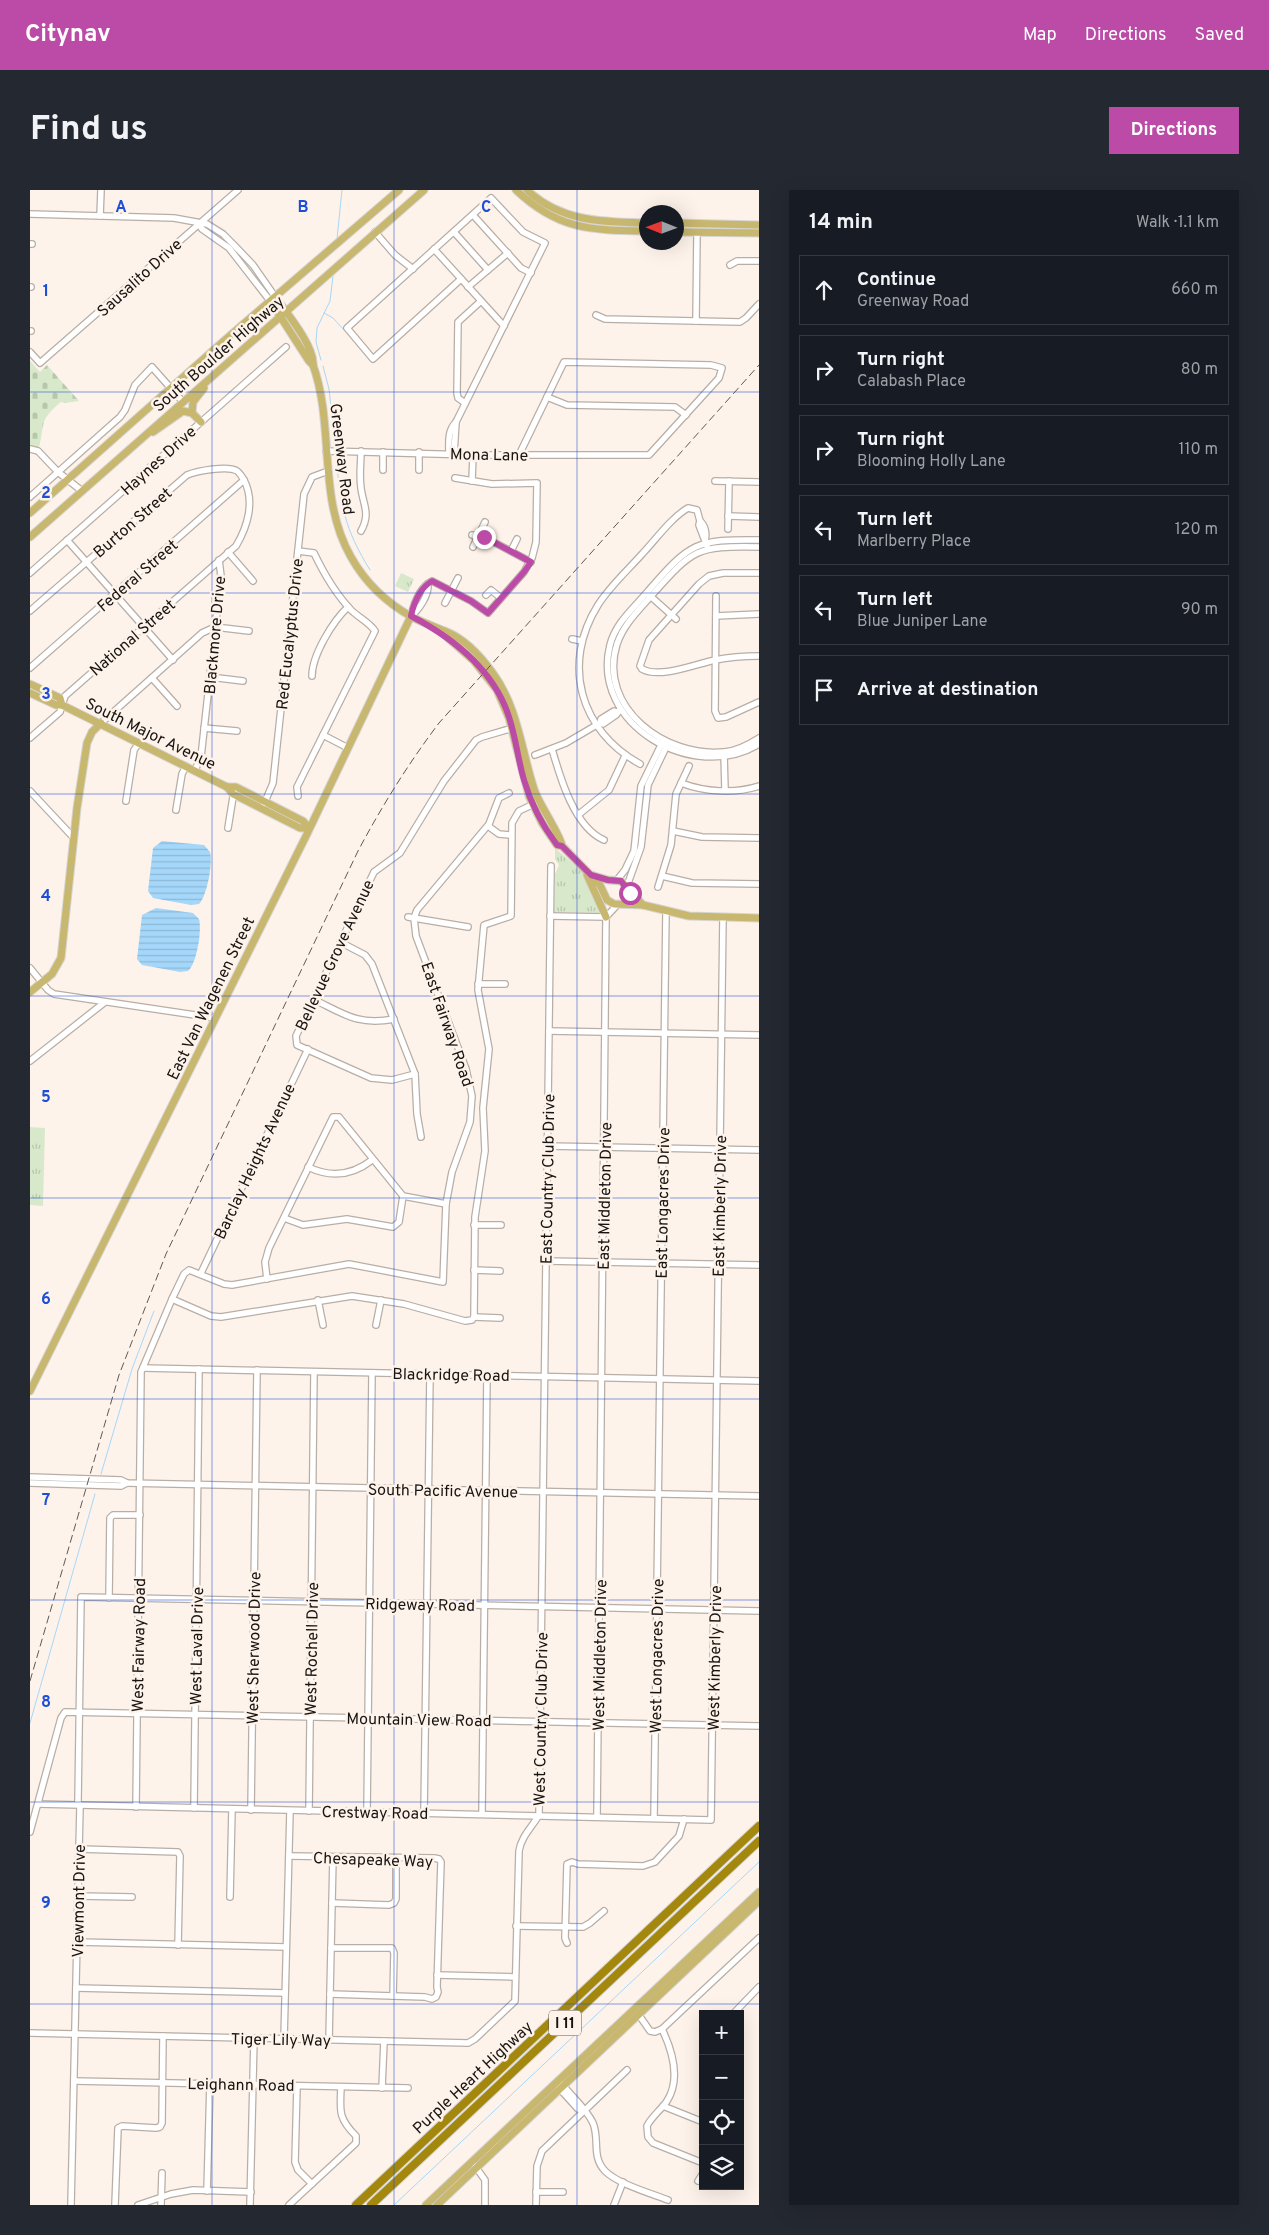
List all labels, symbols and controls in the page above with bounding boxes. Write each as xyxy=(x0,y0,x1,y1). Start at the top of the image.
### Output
text: Citynav xyxy=(25,20,111,50)
text: Map xyxy=(1023,24,1057,47)
text: Directions xyxy=(1085,24,1167,47)
text: Saved xyxy=(1195,24,1244,47)
button: Directions xyxy=(1109,107,1239,154)
text: Find us xyxy=(30,108,148,152)
text: A xyxy=(115,198,127,218)
text: B xyxy=(297,198,309,218)
text: C xyxy=(481,198,491,218)
north arrow xyxy=(639,205,684,250)
text: 14 min xyxy=(809,209,873,236)
text: Walk · 1.1 km xyxy=(1136,213,1219,233)
street label: Sausalito Drive xyxy=(94,235,187,322)
text: Continue xyxy=(857,268,936,292)
icon: ahead xyxy=(810,276,838,304)
text: 660 m xyxy=(1171,280,1218,300)
text: 1 xyxy=(43,282,49,302)
street label: South Boulder Highway xyxy=(150,292,289,417)
text: Greenway Road xyxy=(857,292,969,312)
text: Turn right xyxy=(857,348,945,372)
icon: right xyxy=(810,356,838,384)
text: 80 m xyxy=(1181,360,1218,380)
text: Calabash Place xyxy=(857,372,966,392)
street label: Greenway Road xyxy=(324,402,358,516)
street label: Haynes Drive xyxy=(117,422,201,501)
text: Turn right xyxy=(857,428,945,452)
icon: right xyxy=(810,436,838,464)
text: 110 m xyxy=(1178,440,1218,460)
street label: Mona Lane xyxy=(450,445,528,467)
text: Blooming Holly Lane xyxy=(857,452,1006,472)
text: 2 xyxy=(41,484,51,504)
street label: Burton Street xyxy=(90,484,177,563)
text: Turn left xyxy=(857,508,933,532)
icon: left xyxy=(810,516,838,544)
text: 120 m xyxy=(1175,520,1218,540)
route end xyxy=(473,526,496,549)
text: Marlberry Place xyxy=(857,532,971,552)
street label: Federal Street xyxy=(94,536,183,617)
street label: Red Eucalyptus Drive xyxy=(273,557,309,711)
street label: Blackmore Drive xyxy=(201,575,231,695)
text: Turn left xyxy=(857,588,933,612)
street label: National Street xyxy=(86,596,180,681)
icon: left xyxy=(810,596,838,624)
text: 90 m xyxy=(1181,600,1218,620)
text: Blue Juniper Lane xyxy=(857,612,987,632)
icon: arrive xyxy=(810,676,838,704)
text: Arrive at destination xyxy=(857,678,1038,702)
text: 3 xyxy=(41,685,51,705)
street label: South Major Avenue xyxy=(82,695,219,775)
street label: Bellevue Grove Avenue xyxy=(292,877,380,1035)
route start xyxy=(619,882,642,905)
text: 4 xyxy=(41,887,51,907)
street label: East Van Wagenen Street xyxy=(164,914,260,1084)
street label: East Fairway Road xyxy=(415,960,477,1090)
street label: Barclay Heights Avenue xyxy=(211,1081,301,1243)
text: 5 xyxy=(41,1088,51,1108)
street label: East Country Club Drive xyxy=(538,1094,560,1264)
street label: East Middleton Drive xyxy=(595,1122,617,1270)
street label: East Longacres Drive xyxy=(653,1127,675,1279)
street label: East Kimberly Drive xyxy=(710,1135,732,1277)
text: 6 xyxy=(41,1290,51,1310)
street label: Blackridge Road xyxy=(392,1365,510,1387)
street label: South Pacific Avenue xyxy=(368,1481,518,1503)
text: 7 xyxy=(42,1491,50,1511)
street label: West Sherwood Drive xyxy=(244,1571,266,1725)
street label: West Fairway Road xyxy=(129,1578,151,1712)
street label: West Longacres Drive xyxy=(647,1578,669,1734)
street label: West Middleton Drive xyxy=(590,1579,612,1731)
street label: West Rochell Drive xyxy=(302,1582,324,1716)
street label: West Kimberly Drive xyxy=(705,1585,727,1731)
street label: West Laval Drive xyxy=(187,1587,209,1705)
street label: Ridgeway Road xyxy=(365,1595,475,1617)
street label: West Country Club Drive xyxy=(530,1632,554,1806)
text: 8 xyxy=(41,1693,51,1713)
street label: Mountain View Road xyxy=(346,1710,492,1732)
street label: Crestway Road xyxy=(321,1803,428,1825)
street label: Viewmont Drive xyxy=(69,1844,91,1958)
street label: Chesapeake Way xyxy=(313,1849,433,1873)
text: 9 xyxy=(41,1894,51,1914)
road number: I 11 xyxy=(549,2010,581,2036)
map controls xyxy=(699,2010,744,2190)
button: + xyxy=(699,2010,744,2055)
street label: Purple Heart Highway xyxy=(409,2018,537,2139)
street label: Tiger Lily Way xyxy=(231,2030,331,2052)
button: − xyxy=(699,2055,744,2100)
street label: Leighann Road xyxy=(187,2075,295,2097)
button: locate xyxy=(699,2100,744,2145)
button: layers xyxy=(699,2145,744,2190)

